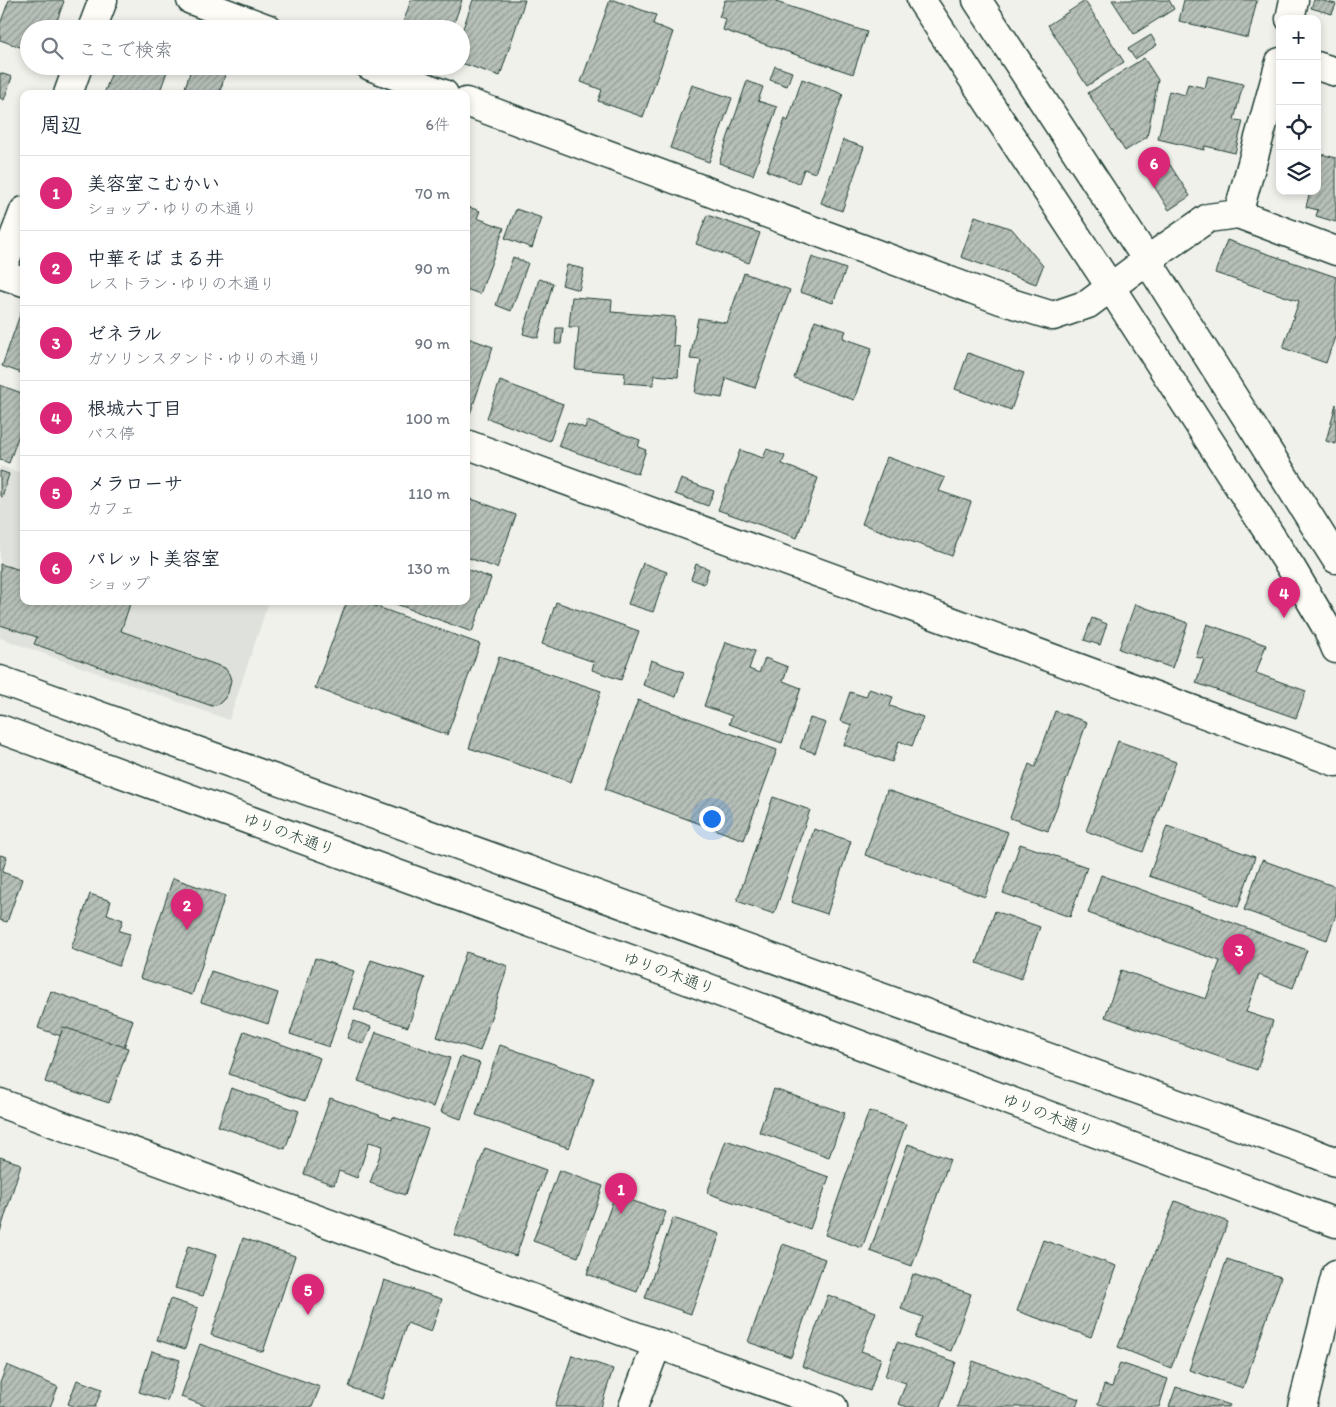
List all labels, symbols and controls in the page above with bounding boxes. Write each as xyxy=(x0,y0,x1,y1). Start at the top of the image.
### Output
map controls xyxy=(1276,15,1321,195)
button: + xyxy=(1276,15,1321,60)
search box xyxy=(20,20,470,75)
icon: search xyxy=(38,34,66,62)
text: ここで検索 xyxy=(78,38,173,61)
button: − xyxy=(1276,60,1321,105)
button: locate xyxy=(1276,105,1321,150)
text: 周辺 xyxy=(40,112,82,137)
text: 6件 xyxy=(426,115,450,134)
pin: 6 xyxy=(1138,147,1170,188)
button: layers xyxy=(1276,150,1321,195)
text: 美容室こむかい xyxy=(87,172,220,195)
text: 1 xyxy=(52,184,60,203)
text: 70 m xyxy=(415,184,450,203)
text: ショップ · ゆりの木通り xyxy=(87,199,257,218)
text: 中華そば まる井 xyxy=(87,247,224,270)
text: 2 xyxy=(52,259,60,278)
text: 90 m xyxy=(415,259,450,278)
text: レストラン · ゆりの木通り xyxy=(87,274,275,293)
text: ゼネラル xyxy=(87,322,162,345)
text: 3 xyxy=(52,334,60,353)
text: 90 m xyxy=(415,334,450,353)
text: ガソリンスタンド · ゆりの木通り xyxy=(87,349,322,368)
text: 根城六丁目 xyxy=(87,397,182,420)
text: 4 xyxy=(51,409,61,428)
text: 100 m xyxy=(406,409,450,428)
text: バス停 xyxy=(87,424,135,443)
text: メラローサ xyxy=(87,472,183,495)
text: 5 xyxy=(52,484,60,503)
text: 110 m xyxy=(408,484,450,503)
text: カフェ xyxy=(87,499,135,518)
text: パレット美容室 xyxy=(87,547,220,570)
text: 6 xyxy=(52,559,60,578)
text: 130 m xyxy=(407,559,450,578)
text: ショップ xyxy=(87,574,150,593)
pin: 4 xyxy=(1268,577,1300,618)
your location xyxy=(699,806,725,832)
street label: ゆりの木通り xyxy=(241,809,337,859)
pin: 2 xyxy=(171,889,203,930)
pin: 3 xyxy=(1223,934,1255,975)
street label: ゆりの木通り xyxy=(621,948,717,998)
street label: ゆりの木通り xyxy=(1000,1089,1096,1141)
pin: 1 xyxy=(605,1173,637,1214)
pin: 5 xyxy=(292,1274,324,1315)

